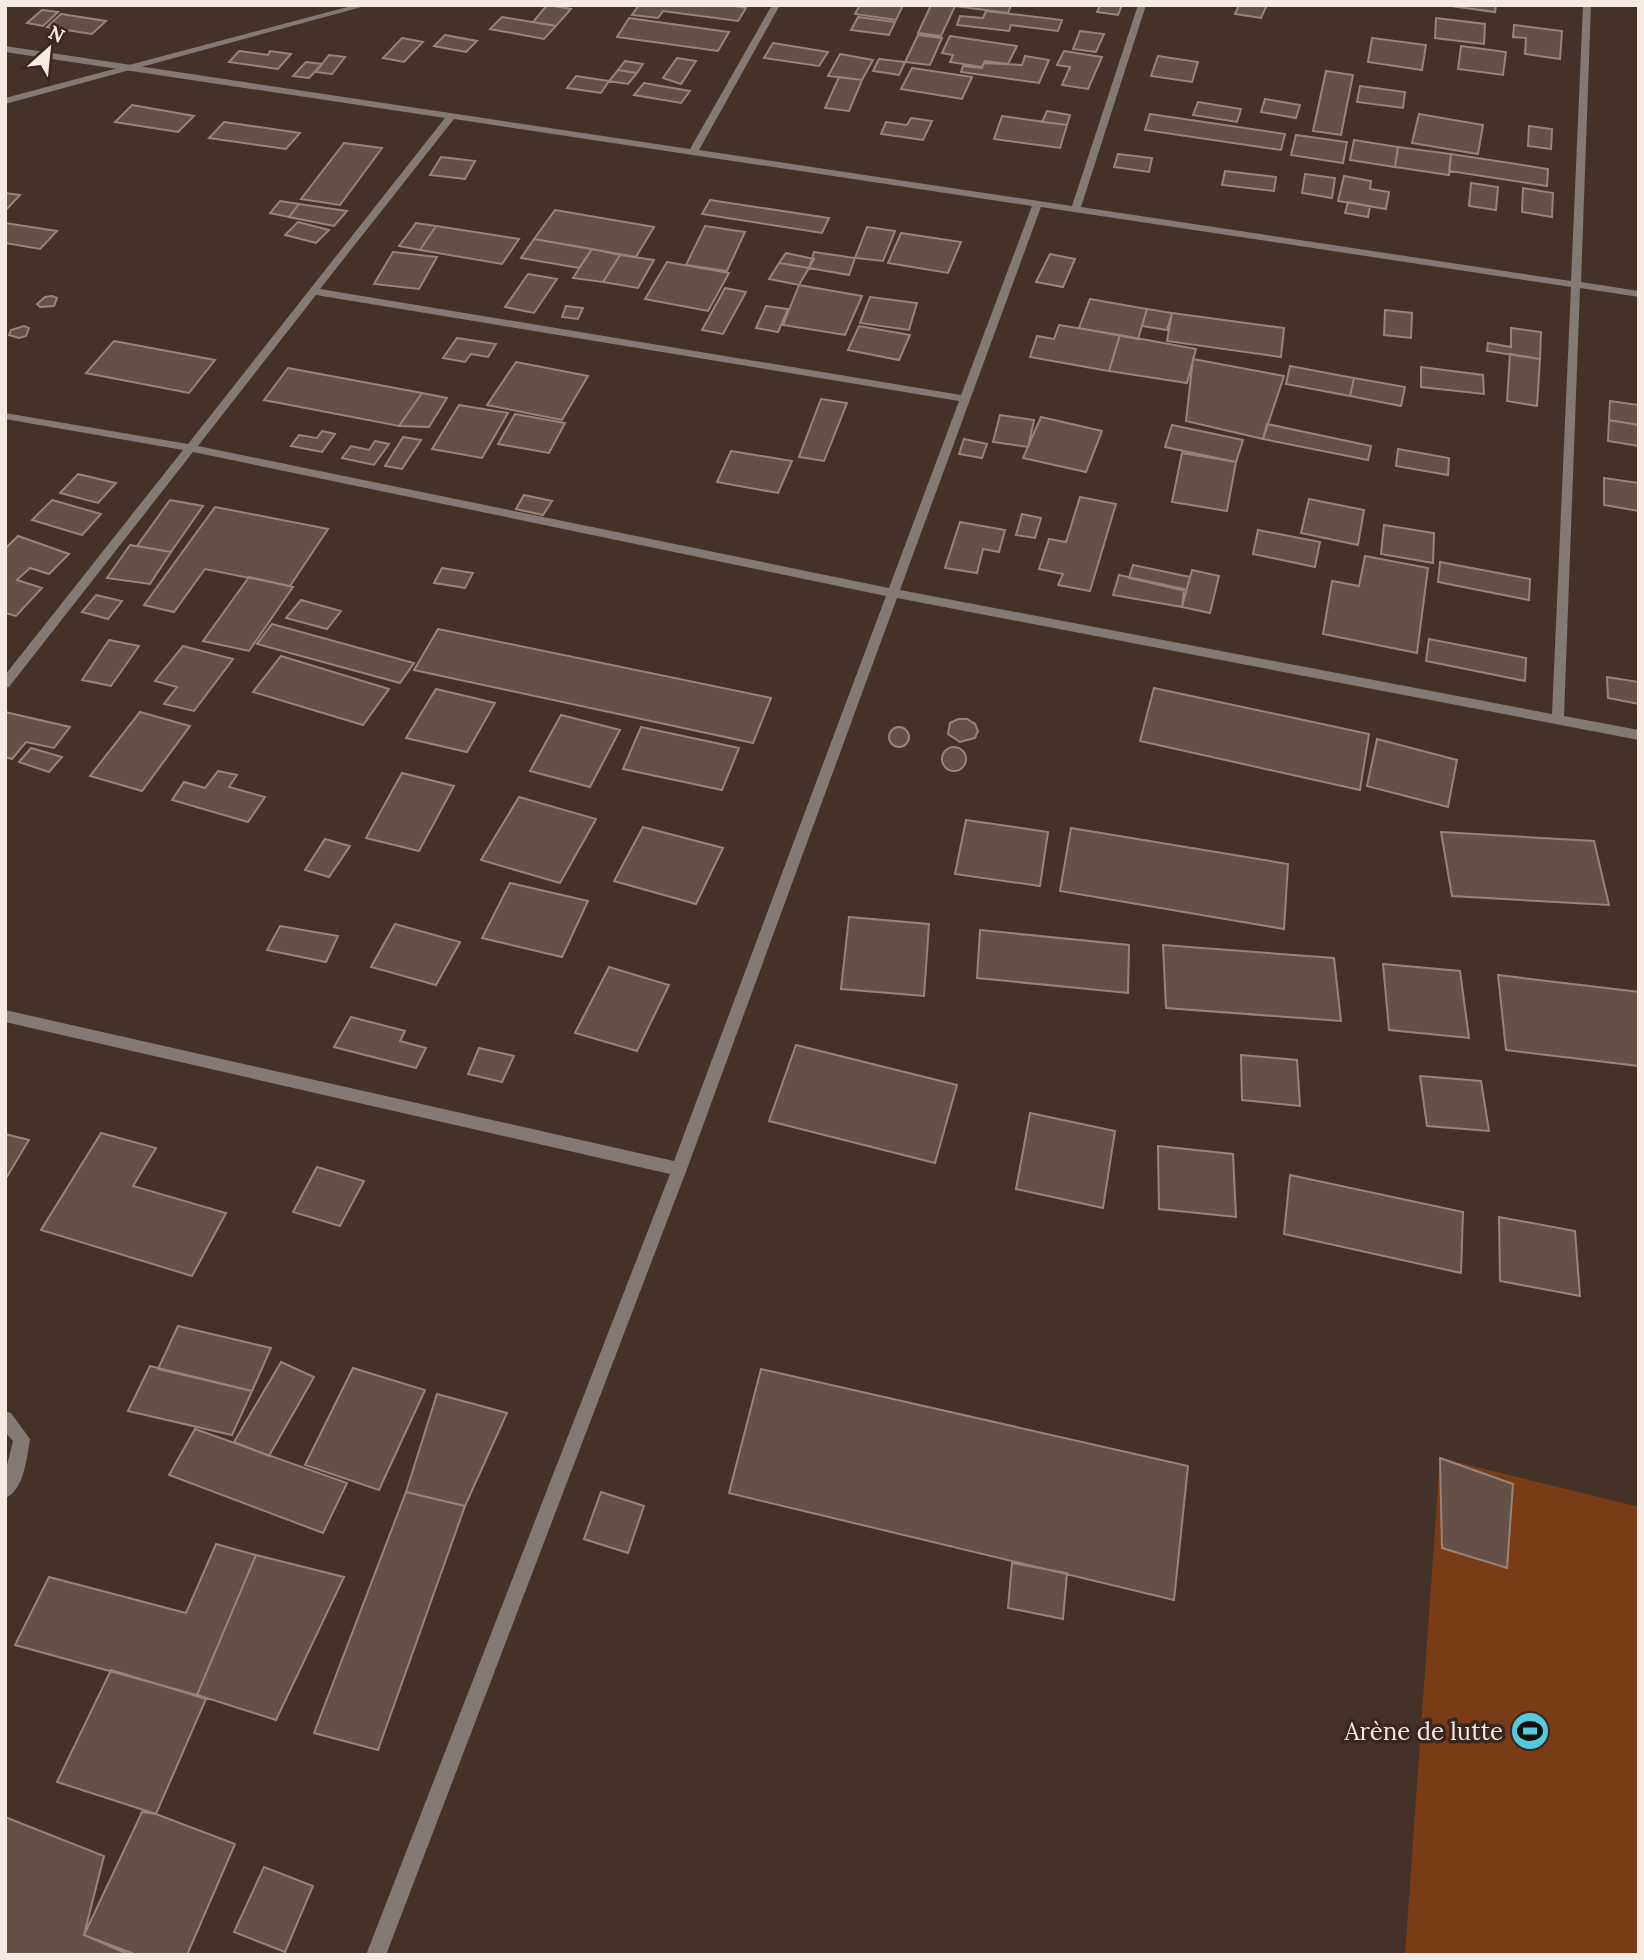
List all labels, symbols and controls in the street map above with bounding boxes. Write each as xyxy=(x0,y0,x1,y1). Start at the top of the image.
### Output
north arrow xyxy=(14,14,84,84)
text: N xyxy=(45,20,69,48)
sports icon: Arène de lutte xyxy=(1509,1710,1551,1752)
place label: Arène de lutte xyxy=(1344,1716,1503,1747)

